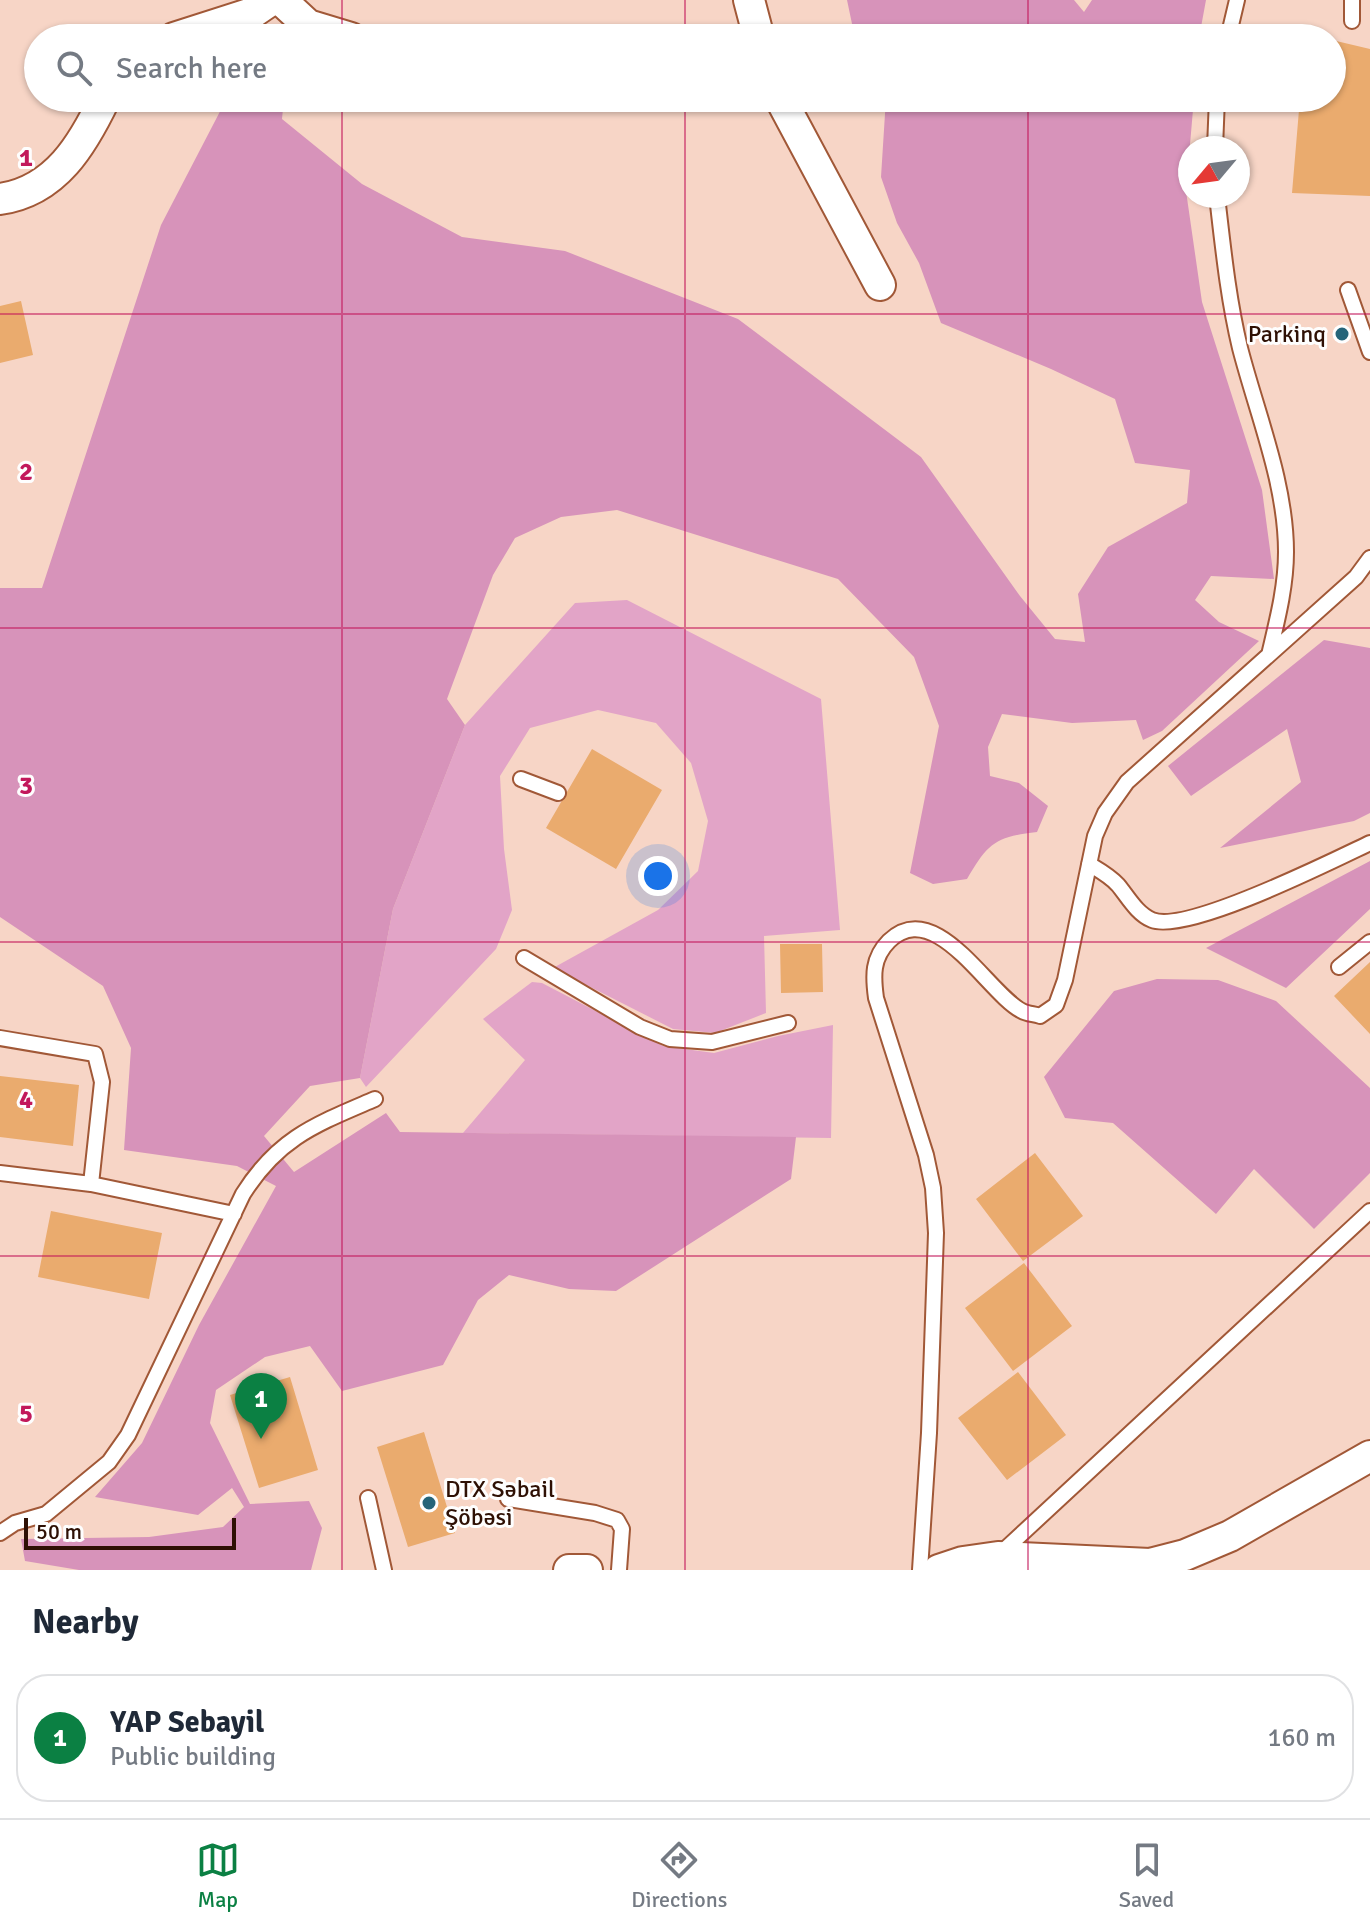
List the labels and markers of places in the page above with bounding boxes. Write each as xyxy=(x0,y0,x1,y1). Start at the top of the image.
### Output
place label: Parkinq xyxy=(1248,319,1326,349)
marker: Parkinq xyxy=(1333,325,1351,343)
pin: 1 xyxy=(235,1373,287,1439)
place label: DTX Səbail Şöbəsi xyxy=(445,1474,555,1532)
marker: DTX Səbail Şöbəsi xyxy=(420,1494,438,1512)

